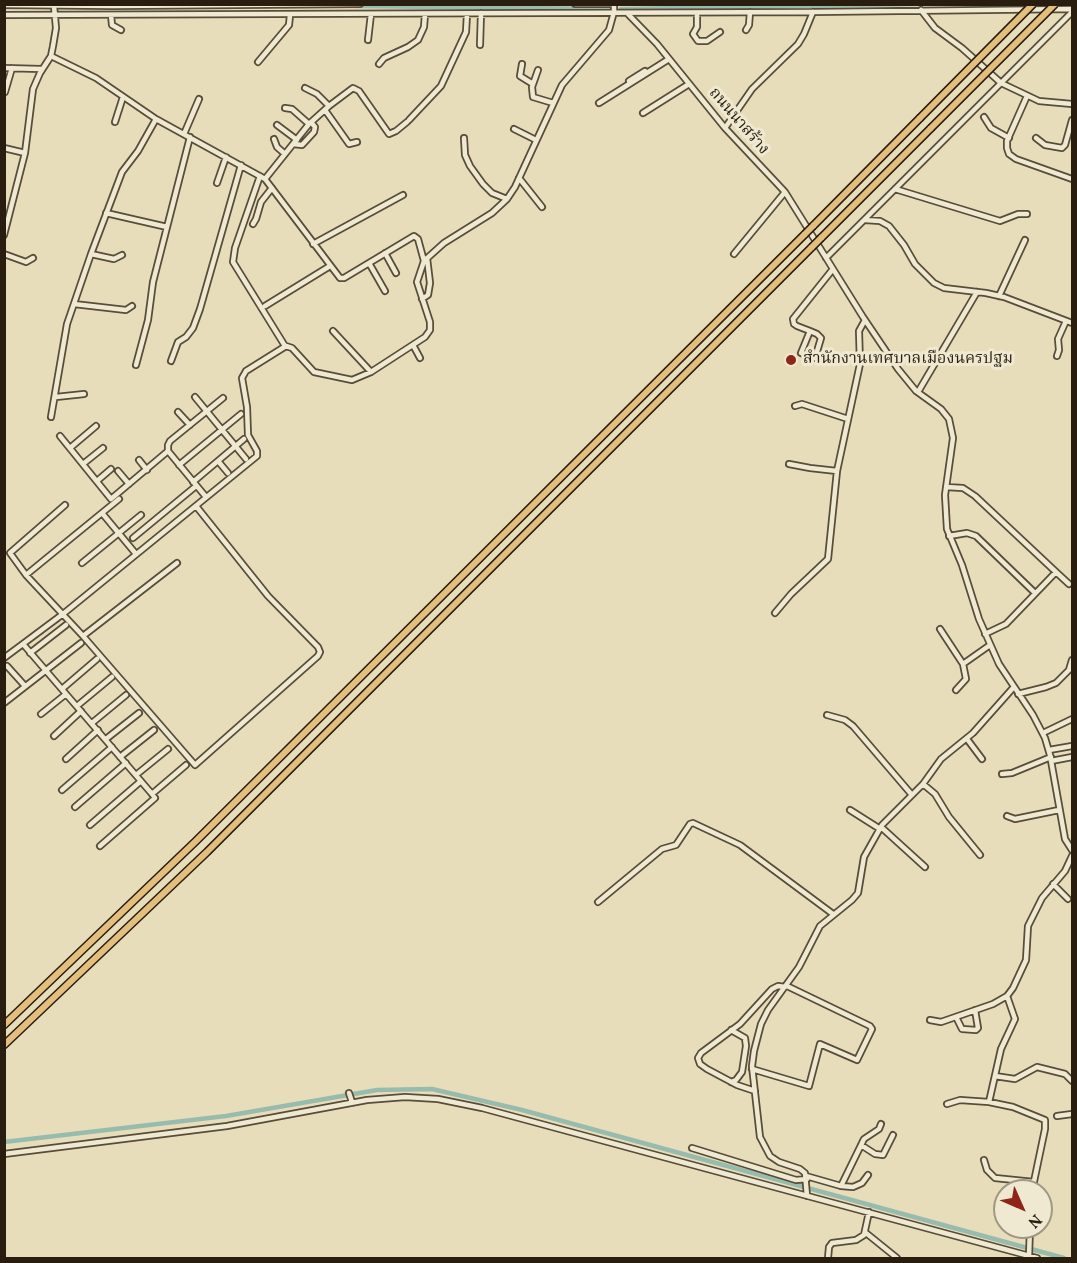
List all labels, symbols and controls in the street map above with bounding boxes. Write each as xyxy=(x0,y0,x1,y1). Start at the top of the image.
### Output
street label: ถนนนาสร้าง xyxy=(704,85,772,159)
place label: สำนักงานเทศบาลเมืองนครปฐม xyxy=(803,350,1013,370)
marker: สำนักงานเทศบาลเมืองนครปฐม xyxy=(784,353,798,367)
north arrow xyxy=(993,1179,1053,1239)
text: N xyxy=(1022,1208,1046,1232)

